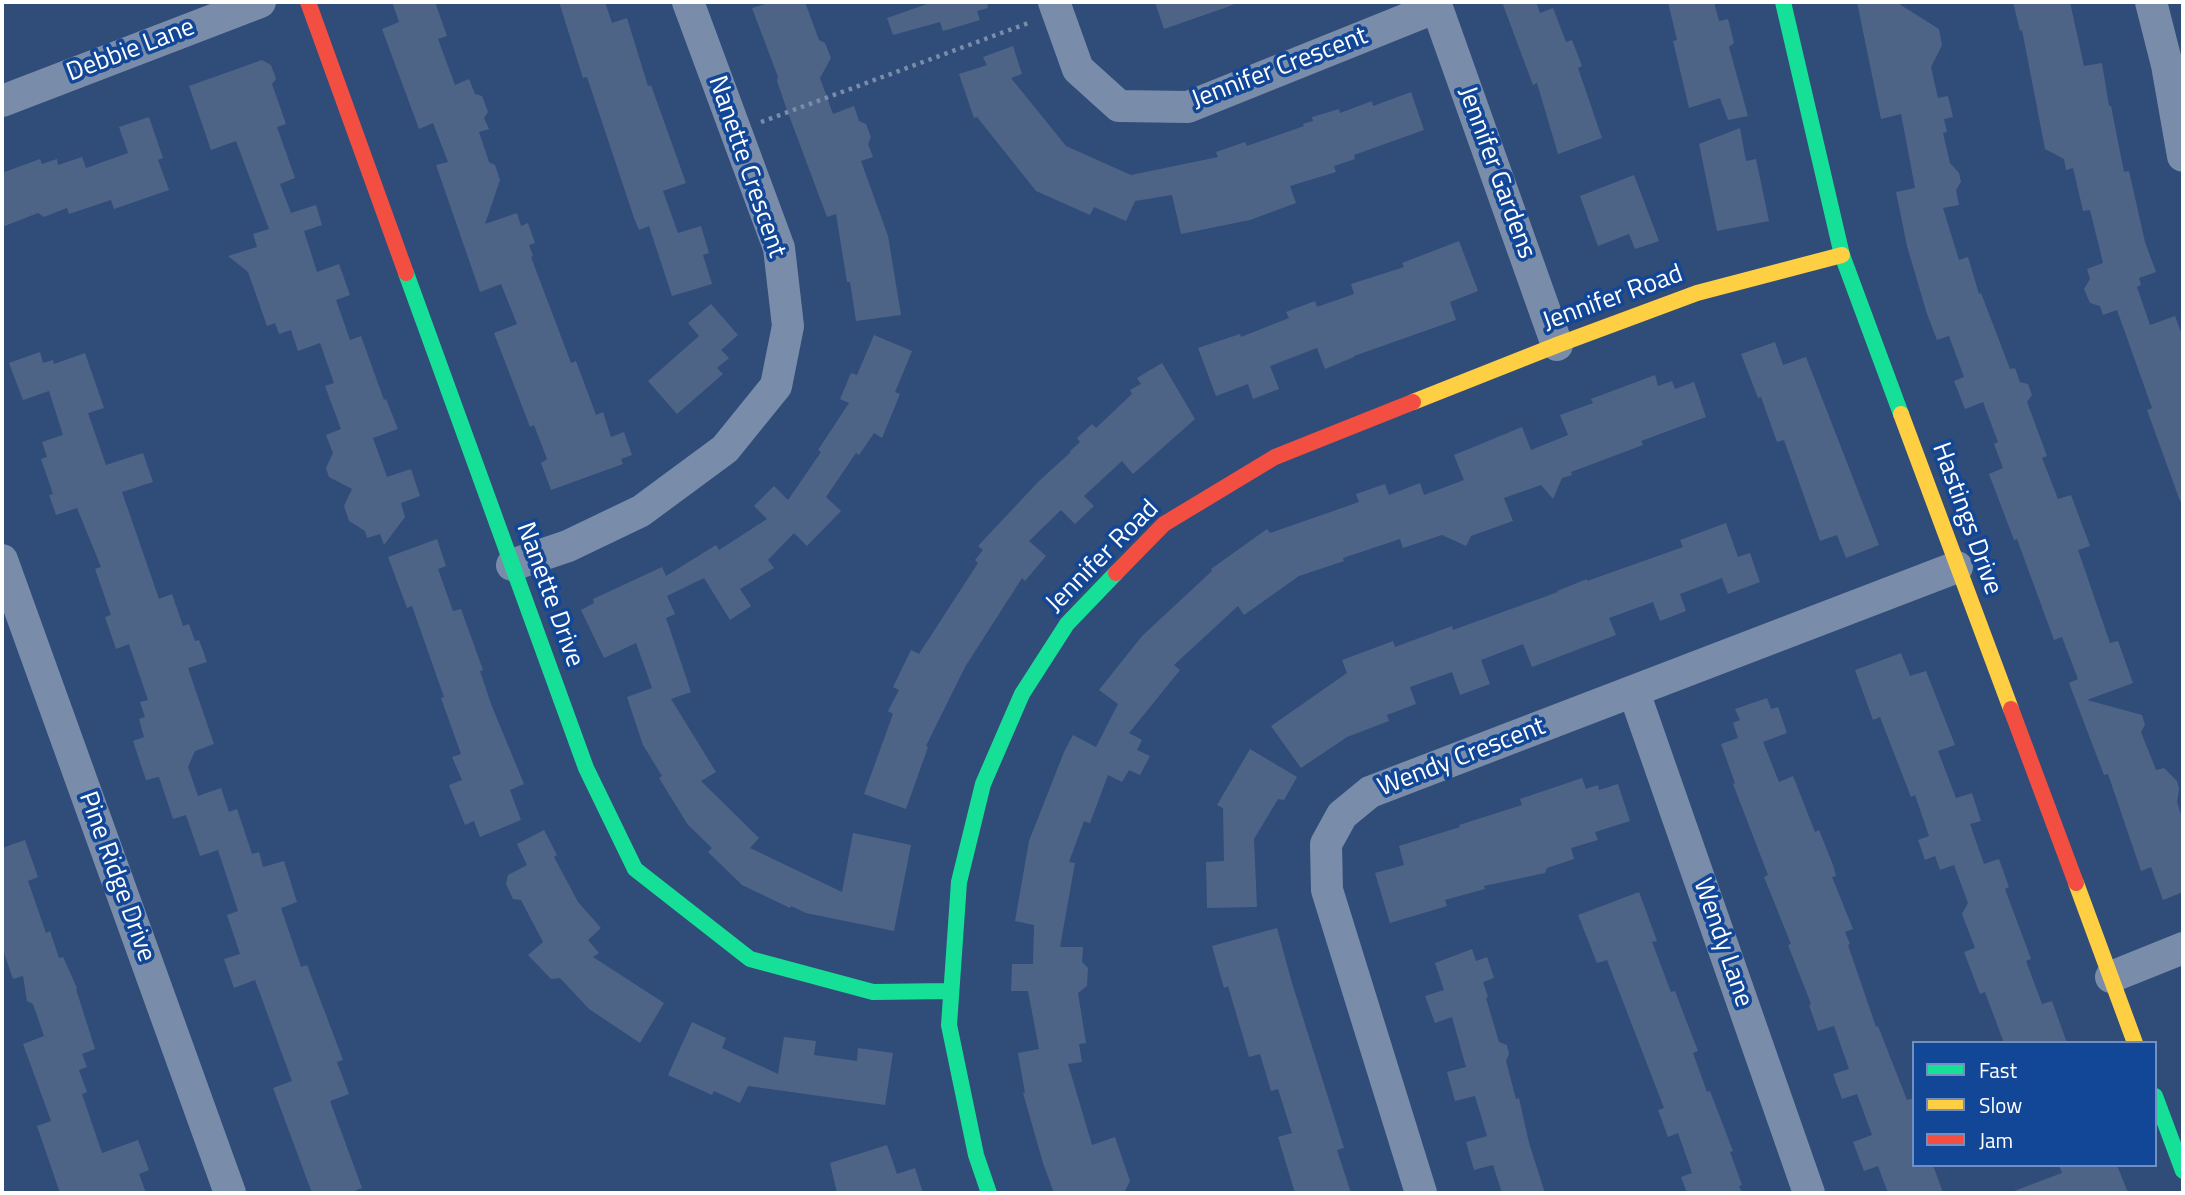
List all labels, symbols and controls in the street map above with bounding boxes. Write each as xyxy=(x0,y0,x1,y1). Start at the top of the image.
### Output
street label: Debbie Lane xyxy=(63,12,199,90)
street label: Jennifer Crescent xyxy=(1188,21,1372,117)
street label: Nanette Crescent xyxy=(700,72,792,262)
street label: Jennifer Gardens xyxy=(1450,83,1542,263)
street label: Jennifer Road xyxy=(1539,259,1687,339)
street label: Hastings Drive xyxy=(1924,439,2008,599)
street label: Jennifer Road xyxy=(1040,494,1166,620)
street label: Nanette Drive xyxy=(508,518,590,672)
street label: Wendy Crescent xyxy=(1374,712,1550,804)
street label: Pine Ridge Drive xyxy=(71,788,161,966)
street label: Wendy Lane xyxy=(1685,874,1759,1012)
legend xyxy=(1912,1041,2157,1167)
text: Fast xyxy=(1979,1054,2017,1086)
text: Slow xyxy=(1979,1089,2022,1121)
text: Jam xyxy=(1979,1124,2013,1156)

